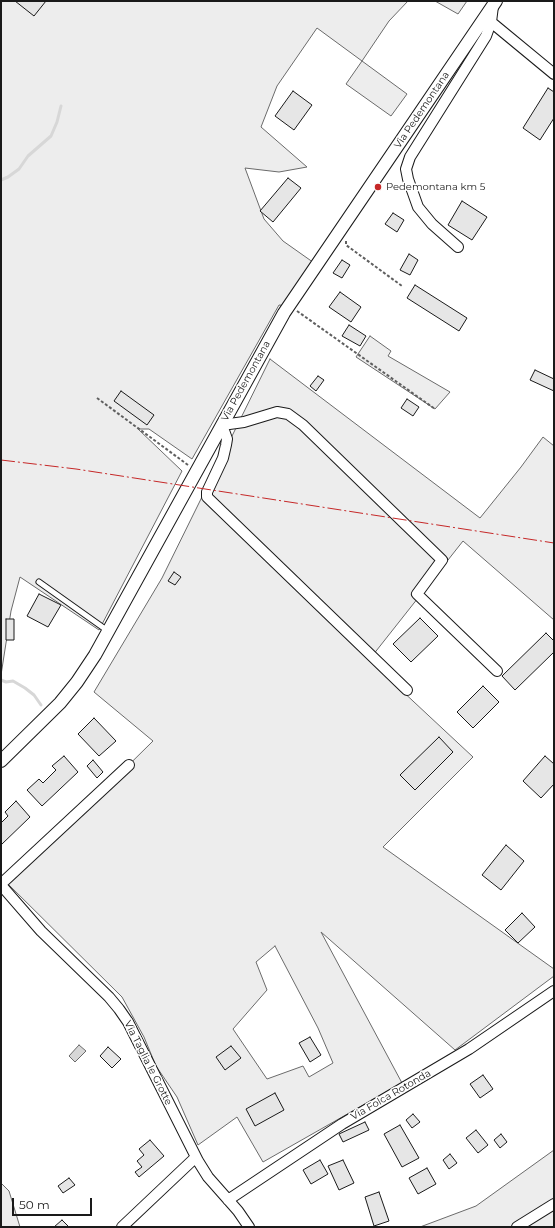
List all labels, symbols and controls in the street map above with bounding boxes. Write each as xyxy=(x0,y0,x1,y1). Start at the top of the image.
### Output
street label: Via Pedemontana xyxy=(392,69,452,151)
place label: Pedemontana km 5 xyxy=(386,181,485,193)
marker: Pedemontana km 5 xyxy=(373,182,383,192)
street label: Via Pedemontana xyxy=(219,339,273,423)
street label: Via Taglia le Grotte xyxy=(122,1019,174,1107)
street label: Via Folca Rotonda xyxy=(349,1067,433,1123)
scale bar xyxy=(14,1190,94,1216)
text: 50 m xyxy=(19,1197,50,1212)

